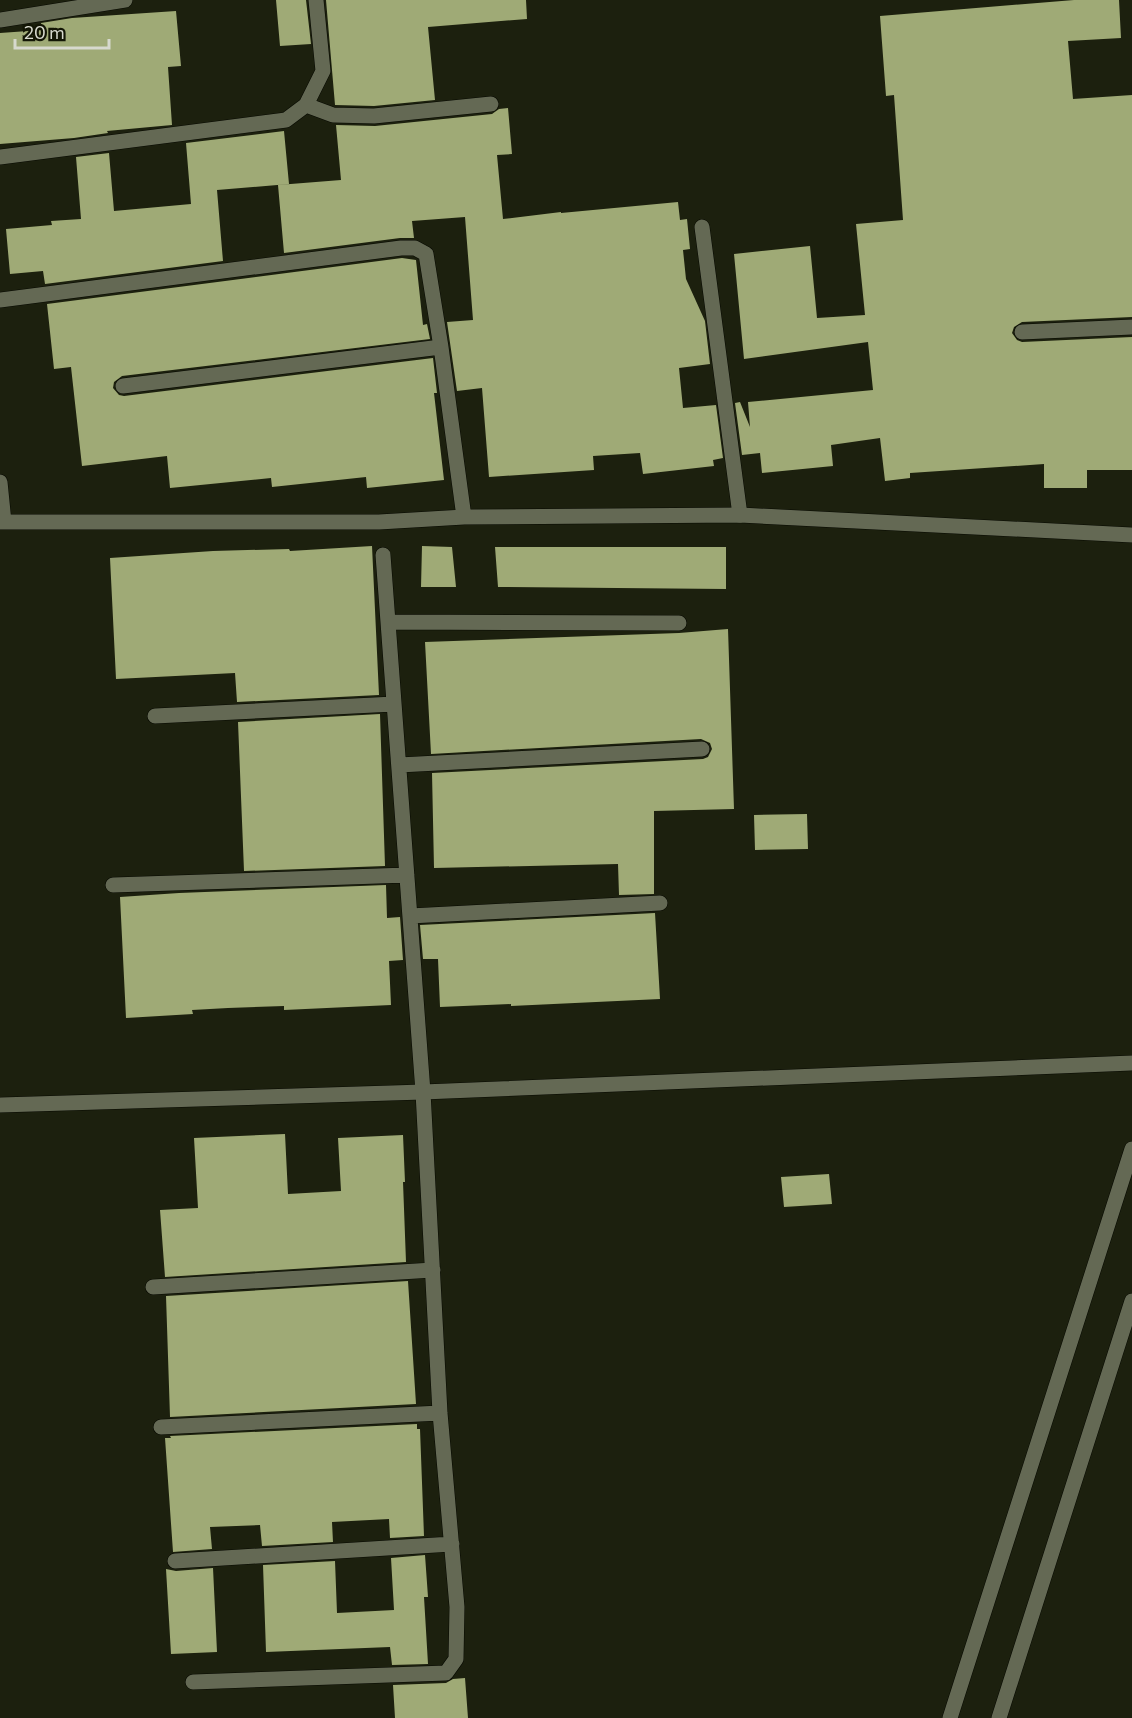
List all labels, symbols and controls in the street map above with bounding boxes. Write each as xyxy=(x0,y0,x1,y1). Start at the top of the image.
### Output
scale bar xyxy=(15,12,110,50)
text: 20 m xyxy=(24,21,65,43)

